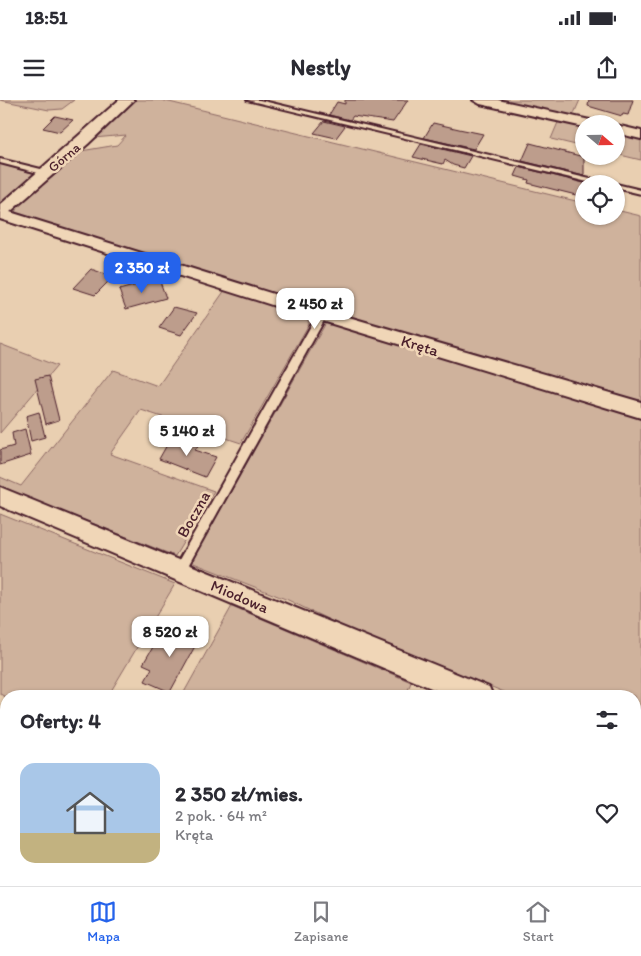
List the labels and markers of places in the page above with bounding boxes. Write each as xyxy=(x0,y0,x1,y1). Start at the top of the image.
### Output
pin: 2 350 zł xyxy=(90,252,194,294)
pin: 2 450 zł xyxy=(263,288,367,330)
pin: 5 140 zł xyxy=(135,414,239,457)
pin: 8 520 zł xyxy=(118,616,222,658)

